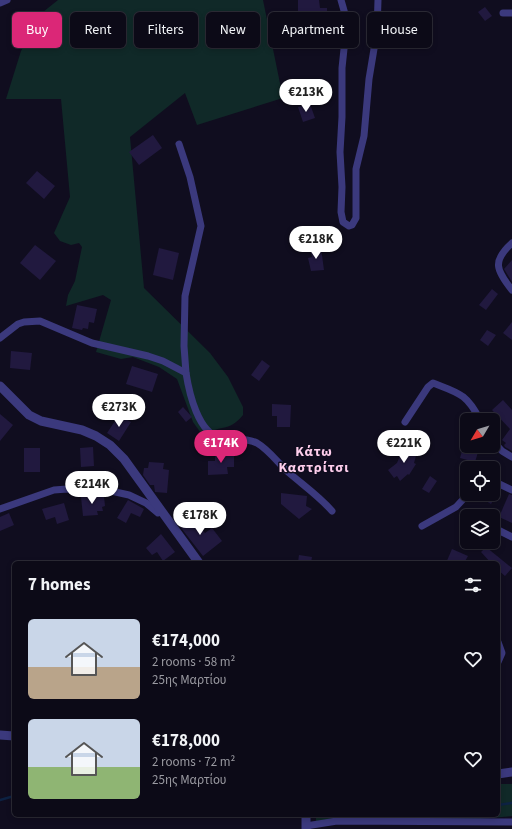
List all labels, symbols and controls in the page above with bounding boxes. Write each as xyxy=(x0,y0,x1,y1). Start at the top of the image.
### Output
chip: Buy xyxy=(12,12,62,48)
chip: Rent xyxy=(70,12,126,48)
chip: Filters xyxy=(134,12,198,48)
chip: New xyxy=(206,12,260,48)
chip: Apartment xyxy=(268,12,359,48)
chip: House xyxy=(367,12,432,48)
pin: €213K xyxy=(278,79,334,113)
text: €213K xyxy=(288,83,324,101)
pin: €218K xyxy=(288,226,344,260)
text: €218K xyxy=(298,230,334,248)
pin: €273K xyxy=(91,394,147,428)
text: €273K xyxy=(101,398,137,416)
north arrow xyxy=(460,413,500,453)
map controls xyxy=(460,413,500,549)
pin: €174K xyxy=(193,430,249,464)
pin: €221K xyxy=(376,430,432,464)
text: €174K xyxy=(203,434,239,452)
text: €221K xyxy=(386,434,422,452)
district label: Κάτω Καστρίτσι xyxy=(278,442,350,478)
button: locate xyxy=(460,461,500,501)
pin: €214K xyxy=(64,471,120,505)
text: €214K xyxy=(74,475,110,493)
pin: €178K xyxy=(172,502,228,536)
text: €178K xyxy=(182,506,218,524)
button: layers xyxy=(460,509,500,549)
text: 7 homes xyxy=(28,573,90,597)
icon: filters xyxy=(462,574,484,596)
text: €174,000 xyxy=(152,629,220,653)
icon: home xyxy=(60,635,108,683)
icon: heart xyxy=(462,648,484,670)
text: 2 rooms · 58 m² xyxy=(152,653,235,671)
text: 25ης Μαρτίου xyxy=(152,671,226,689)
text: €178,000 xyxy=(152,729,220,753)
icon: home xyxy=(60,735,108,783)
icon: heart xyxy=(462,748,484,770)
text: 2 rooms · 72 m² xyxy=(152,753,235,771)
text: 25ης Μαρτίου xyxy=(152,771,226,789)

